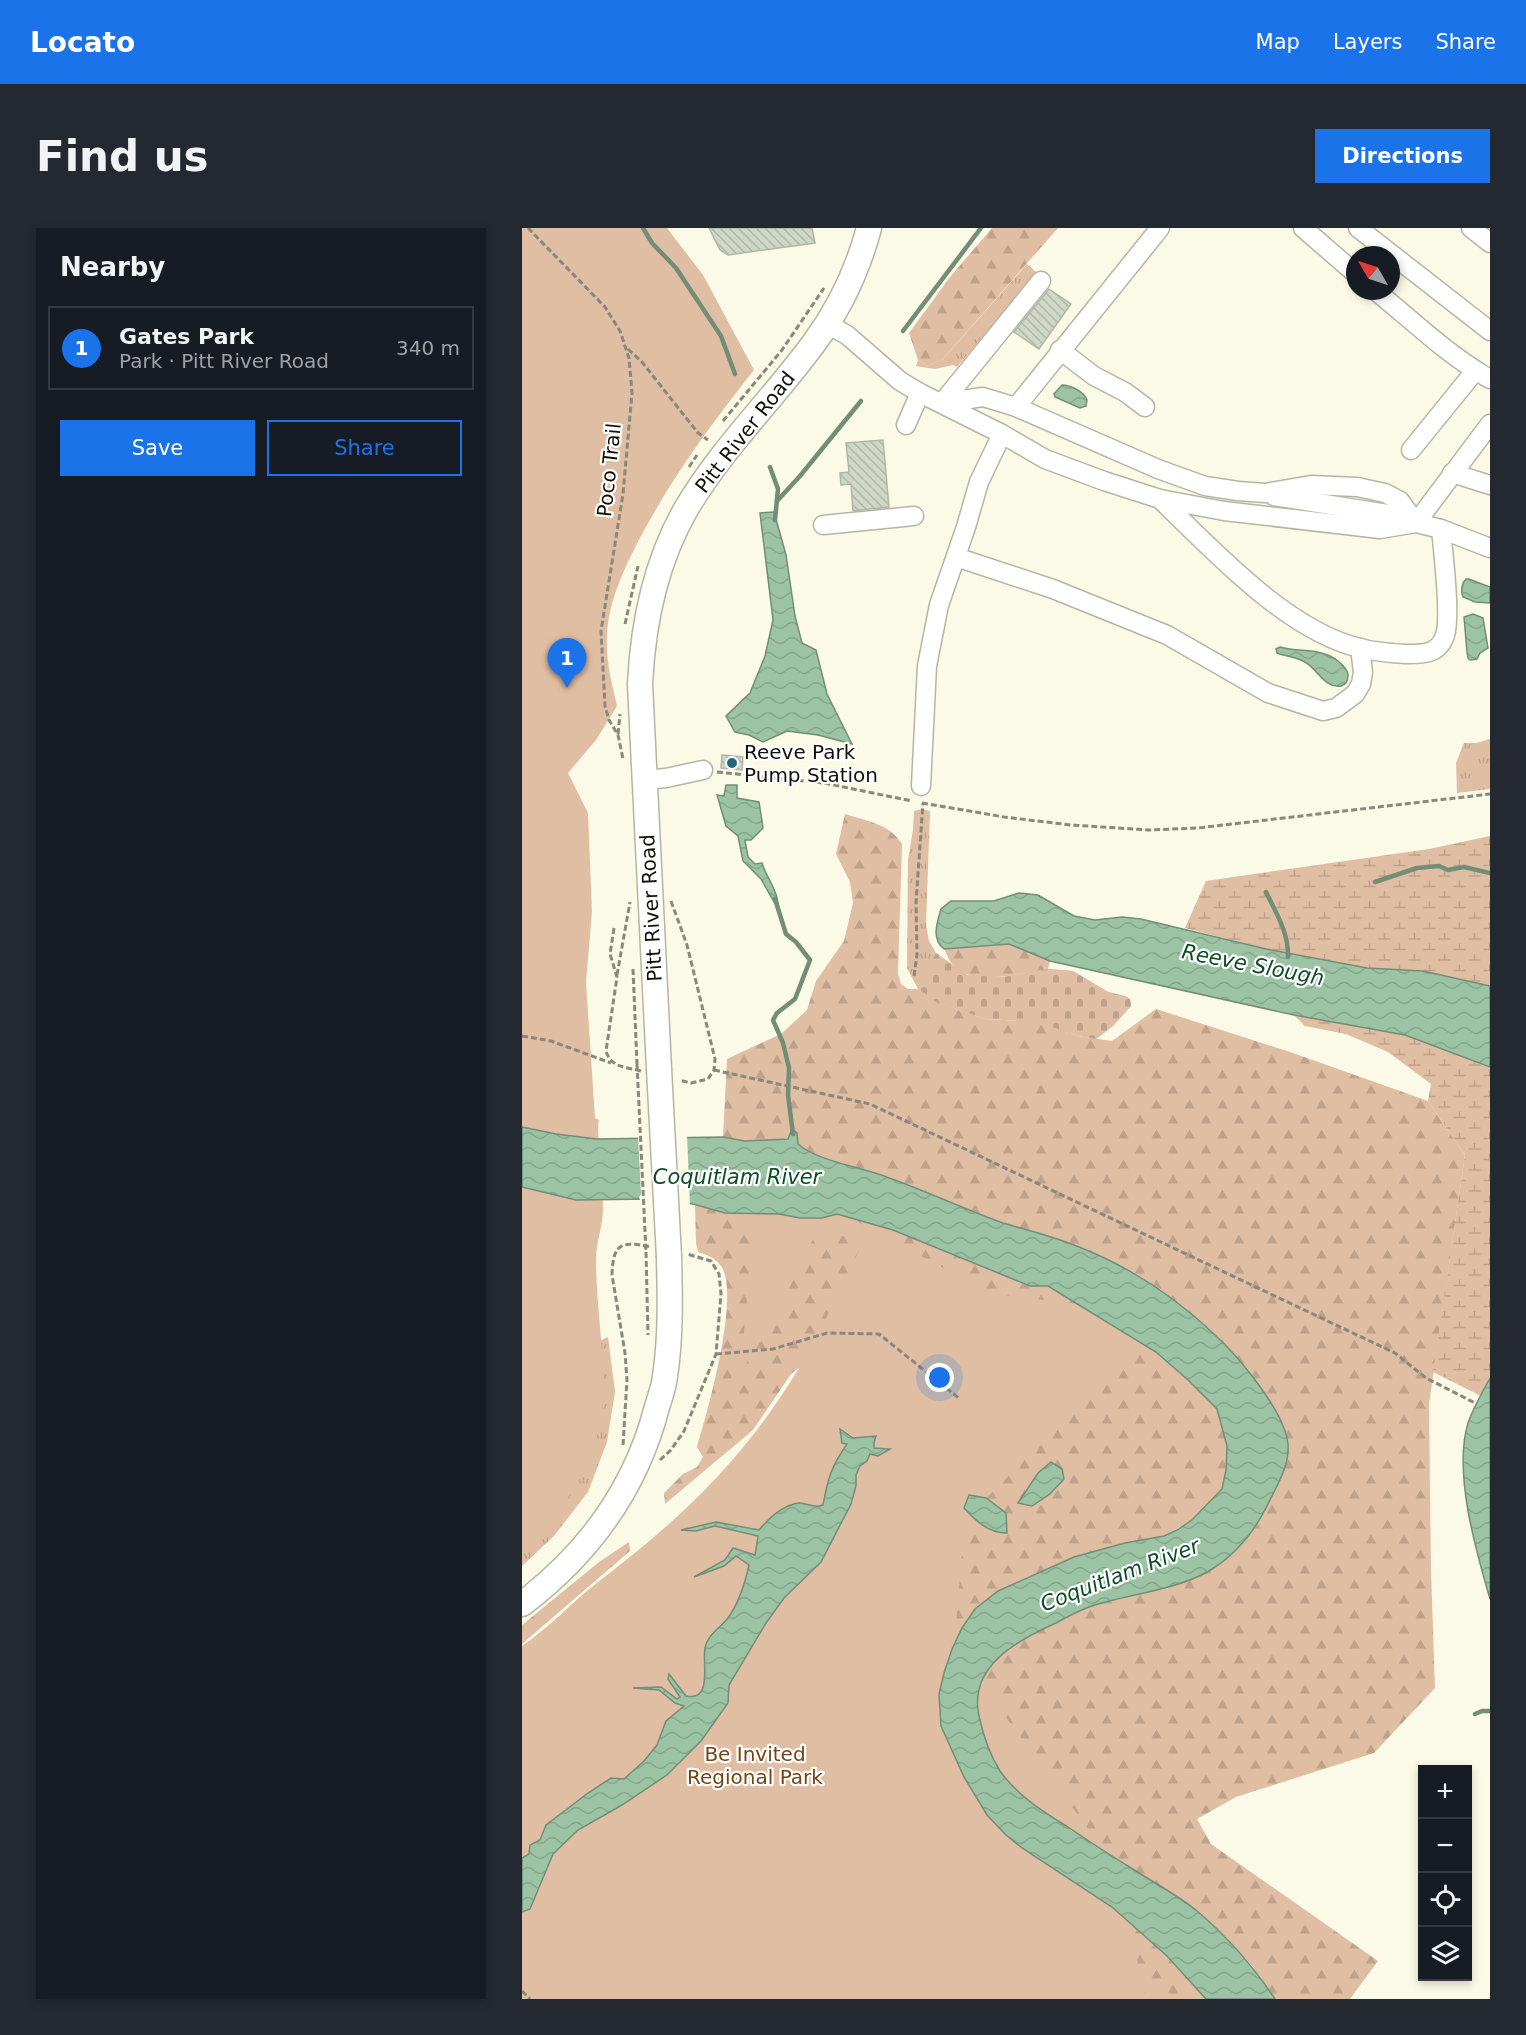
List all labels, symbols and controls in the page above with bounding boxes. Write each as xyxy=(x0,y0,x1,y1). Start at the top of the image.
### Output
text: Locato xyxy=(30,26,135,59)
text: Map xyxy=(1256,30,1300,54)
text: Layers xyxy=(1333,30,1402,54)
text: Share xyxy=(1435,30,1496,54)
button: Directions xyxy=(1315,129,1490,183)
text: Find us xyxy=(36,132,209,181)
north arrow xyxy=(1346,246,1400,300)
text: Nearby xyxy=(60,252,165,282)
text: Gates Park xyxy=(119,324,254,349)
text: 1 xyxy=(75,336,88,360)
text: 340 m xyxy=(396,336,460,360)
text: Park · Pitt River Road xyxy=(119,349,329,373)
street label: Pitt River Road xyxy=(690,366,800,498)
button: Save xyxy=(60,420,255,476)
button: Share xyxy=(267,420,462,476)
street label: Poco Trail xyxy=(592,422,626,518)
pin: 1 xyxy=(548,638,586,688)
place label: Reeve Park Pump Station xyxy=(744,740,878,787)
marker: Reeve Park Pump Station xyxy=(725,756,739,770)
street label: Pitt River Road xyxy=(635,834,667,982)
water label: Reeve Slough xyxy=(1180,939,1326,991)
water label: Coquitlam River xyxy=(653,1165,823,1189)
your location xyxy=(925,1363,954,1392)
water label: Coquitlam River xyxy=(1037,1533,1204,1616)
park label: Be Invited Regional Park xyxy=(687,1742,823,1789)
map controls xyxy=(1418,1765,1472,1981)
button: + xyxy=(1418,1765,1472,1819)
button: − xyxy=(1418,1819,1472,1873)
button: locate xyxy=(1418,1873,1472,1927)
button: layers xyxy=(1418,1927,1472,1981)

